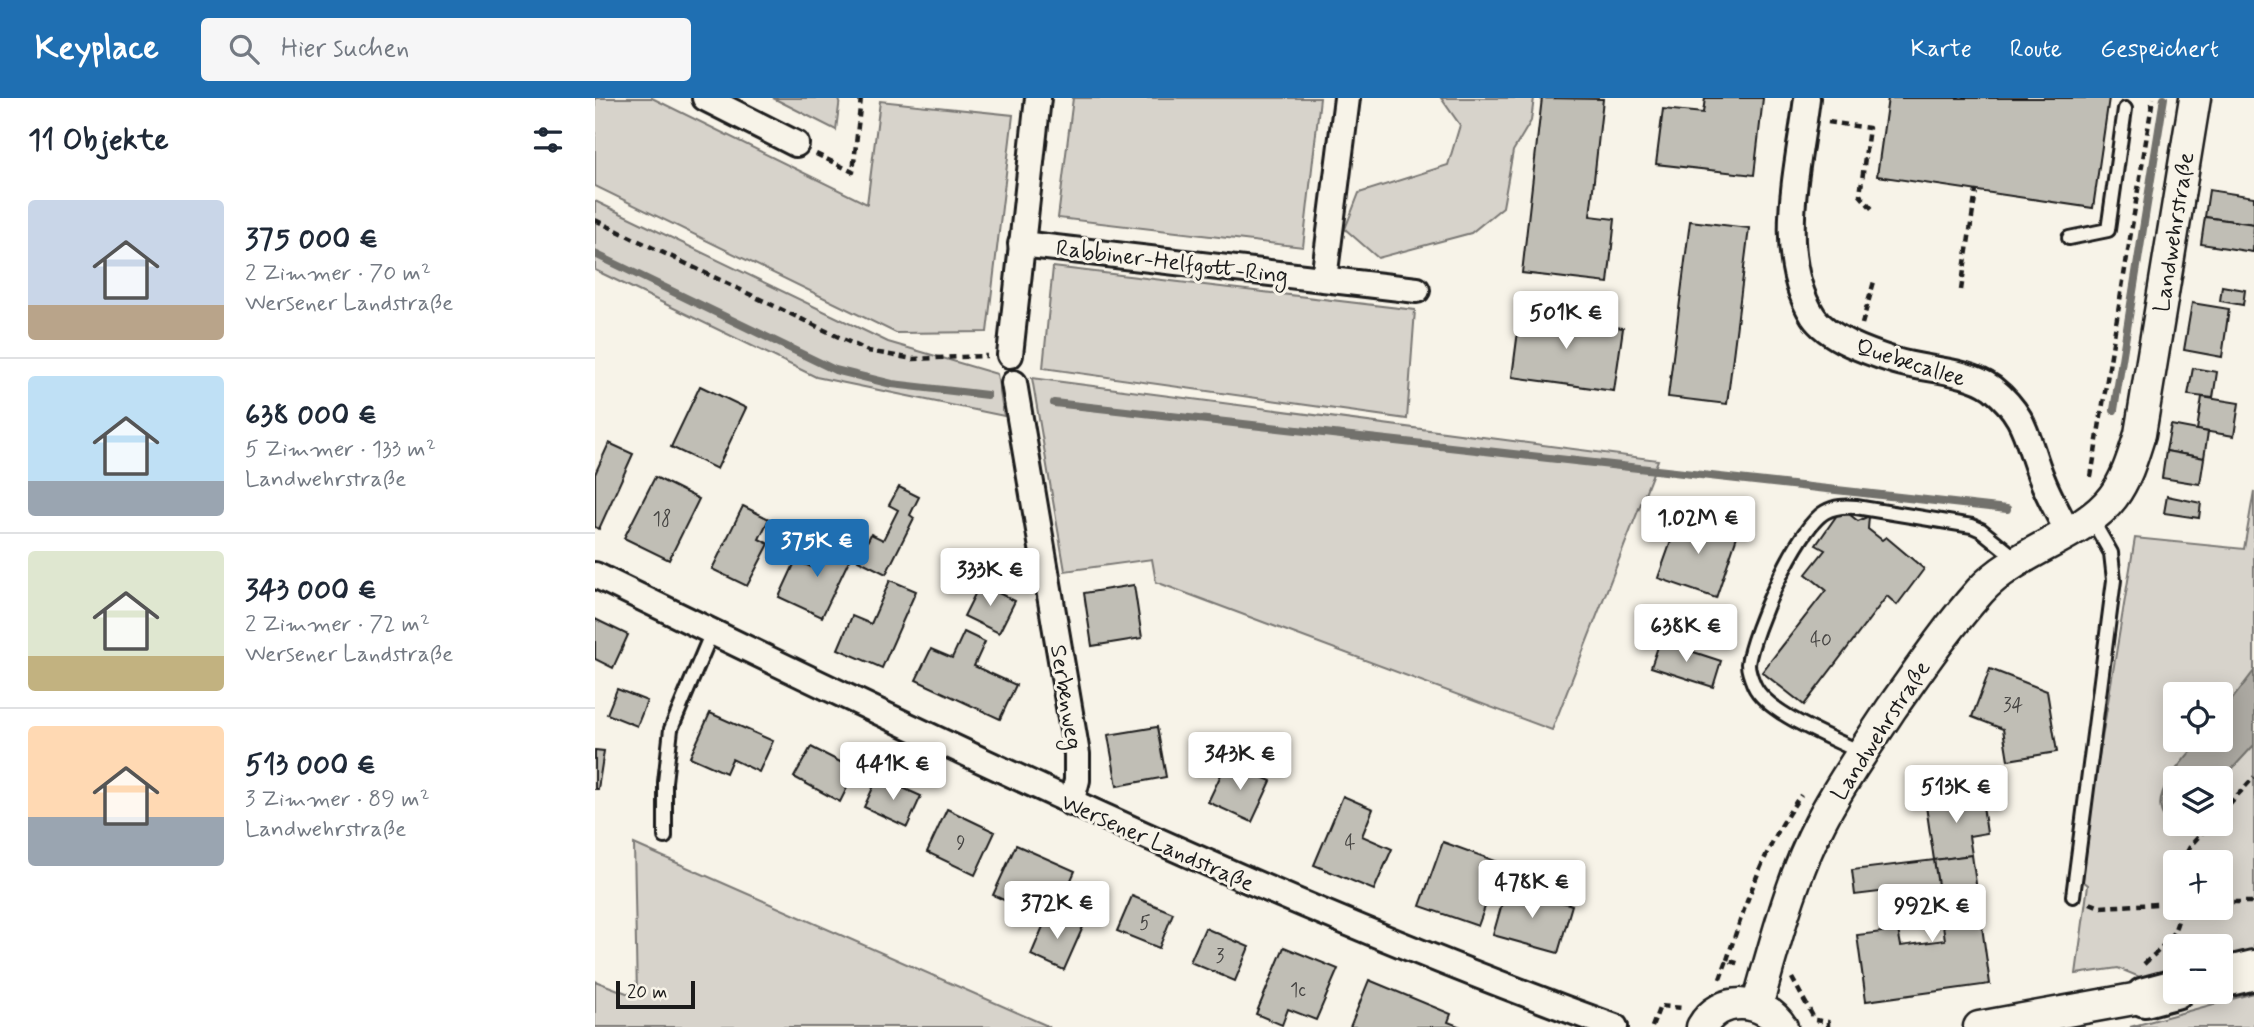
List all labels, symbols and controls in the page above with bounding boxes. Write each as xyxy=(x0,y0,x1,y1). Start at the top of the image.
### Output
search box xyxy=(201,18,691,81)
text: Keyplace xyxy=(35,27,159,71)
icon: search xyxy=(225,30,263,68)
text: Hier suchen xyxy=(281,32,409,66)
text: Karte xyxy=(1910,34,1972,65)
text: Route xyxy=(2010,34,2062,65)
text: Gespeichert xyxy=(2100,34,2219,65)
text: 11 Objekte xyxy=(28,121,169,160)
icon: filters xyxy=(529,121,567,159)
street label: Landwehrstraße xyxy=(2148,150,2202,314)
text: 375 000 € xyxy=(245,220,378,259)
icon: home xyxy=(84,228,168,312)
street label: Rabbiner-Helfgott-Ring xyxy=(1054,234,1289,294)
text: 2 Zimmer · 70 m² xyxy=(245,259,431,289)
text: Wersener Landstraße xyxy=(245,289,453,319)
pin: 501K € xyxy=(1509,292,1623,351)
text: 501K € xyxy=(1529,299,1603,329)
street label: Quebecallee xyxy=(1852,333,1969,395)
text: 638 000 € xyxy=(245,396,377,435)
icon: home xyxy=(84,404,168,488)
text: 5 Zimmer · 133 m² xyxy=(245,435,436,465)
text: Landwehrstraße xyxy=(245,465,406,495)
pin: 1.02M € xyxy=(1633,496,1763,556)
text: 1.02M € xyxy=(1657,504,1739,534)
house number: 18 xyxy=(653,507,671,532)
pin: 375K € xyxy=(760,519,874,579)
text: 375K € xyxy=(781,527,853,557)
pin: 333K € xyxy=(933,548,1047,608)
text: 333K € xyxy=(956,556,1024,586)
text: 343 000 € xyxy=(245,571,377,610)
icon: home xyxy=(84,579,168,663)
pin: 638K € xyxy=(1629,604,1743,664)
text: 2 Zimmer · 72 m² xyxy=(245,610,430,640)
text: 638K € xyxy=(1650,612,1722,642)
house number: 40 xyxy=(1810,628,1832,653)
text: Wersener Landstraße xyxy=(245,640,453,670)
street label: Serbenweg xyxy=(1040,643,1088,752)
street label: Landwehrstraße xyxy=(1825,655,1938,807)
map controls xyxy=(2163,682,2233,1004)
button: locate xyxy=(2163,682,2233,752)
house number: 34 xyxy=(2003,693,2023,718)
pin: 343K € xyxy=(1183,732,1297,792)
text: 343K € xyxy=(1204,740,1276,770)
pin: 441K € xyxy=(836,742,950,802)
text: 513 000 € xyxy=(245,746,376,785)
text: 441K € xyxy=(856,750,930,780)
icon: home xyxy=(84,754,168,838)
pin: 513K € xyxy=(1899,766,2013,825)
button: layers xyxy=(2163,766,2233,836)
text: 513K € xyxy=(1921,773,1991,803)
text: 3 Zimmer · 89 m² xyxy=(245,785,430,815)
street label: Wersener Landstraße xyxy=(1056,788,1258,900)
text: Landwehrstraße xyxy=(245,815,406,845)
house number: 9 xyxy=(956,831,966,856)
house number: 4 xyxy=(1344,831,1356,856)
button: + xyxy=(2163,850,2233,920)
pin: 478K € xyxy=(1475,860,1589,920)
text: 478K € xyxy=(1495,868,1569,898)
pin: 372K € xyxy=(1000,882,1114,941)
pin: 992K € xyxy=(1875,884,1989,944)
text: 372K € xyxy=(1020,889,1094,919)
text: 992K € xyxy=(1894,892,1970,922)
house number: 5 xyxy=(1139,911,1151,936)
button: − xyxy=(2163,934,2233,1004)
house number: 3 xyxy=(1216,944,1225,969)
scale bar xyxy=(616,978,695,1010)
house number: 1c xyxy=(1290,978,1306,1003)
text: 20 m xyxy=(627,980,667,1005)

